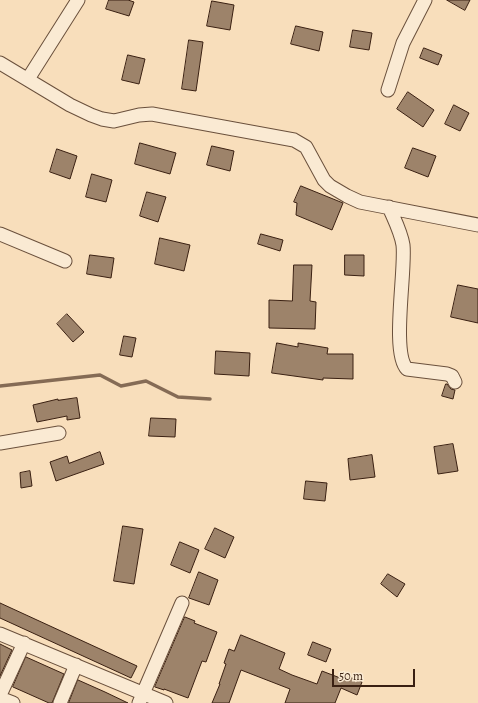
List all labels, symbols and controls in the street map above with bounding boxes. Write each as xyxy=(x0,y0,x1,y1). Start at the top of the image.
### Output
scale bar xyxy=(334,661,417,687)
text: 50 m xyxy=(339,668,363,684)

